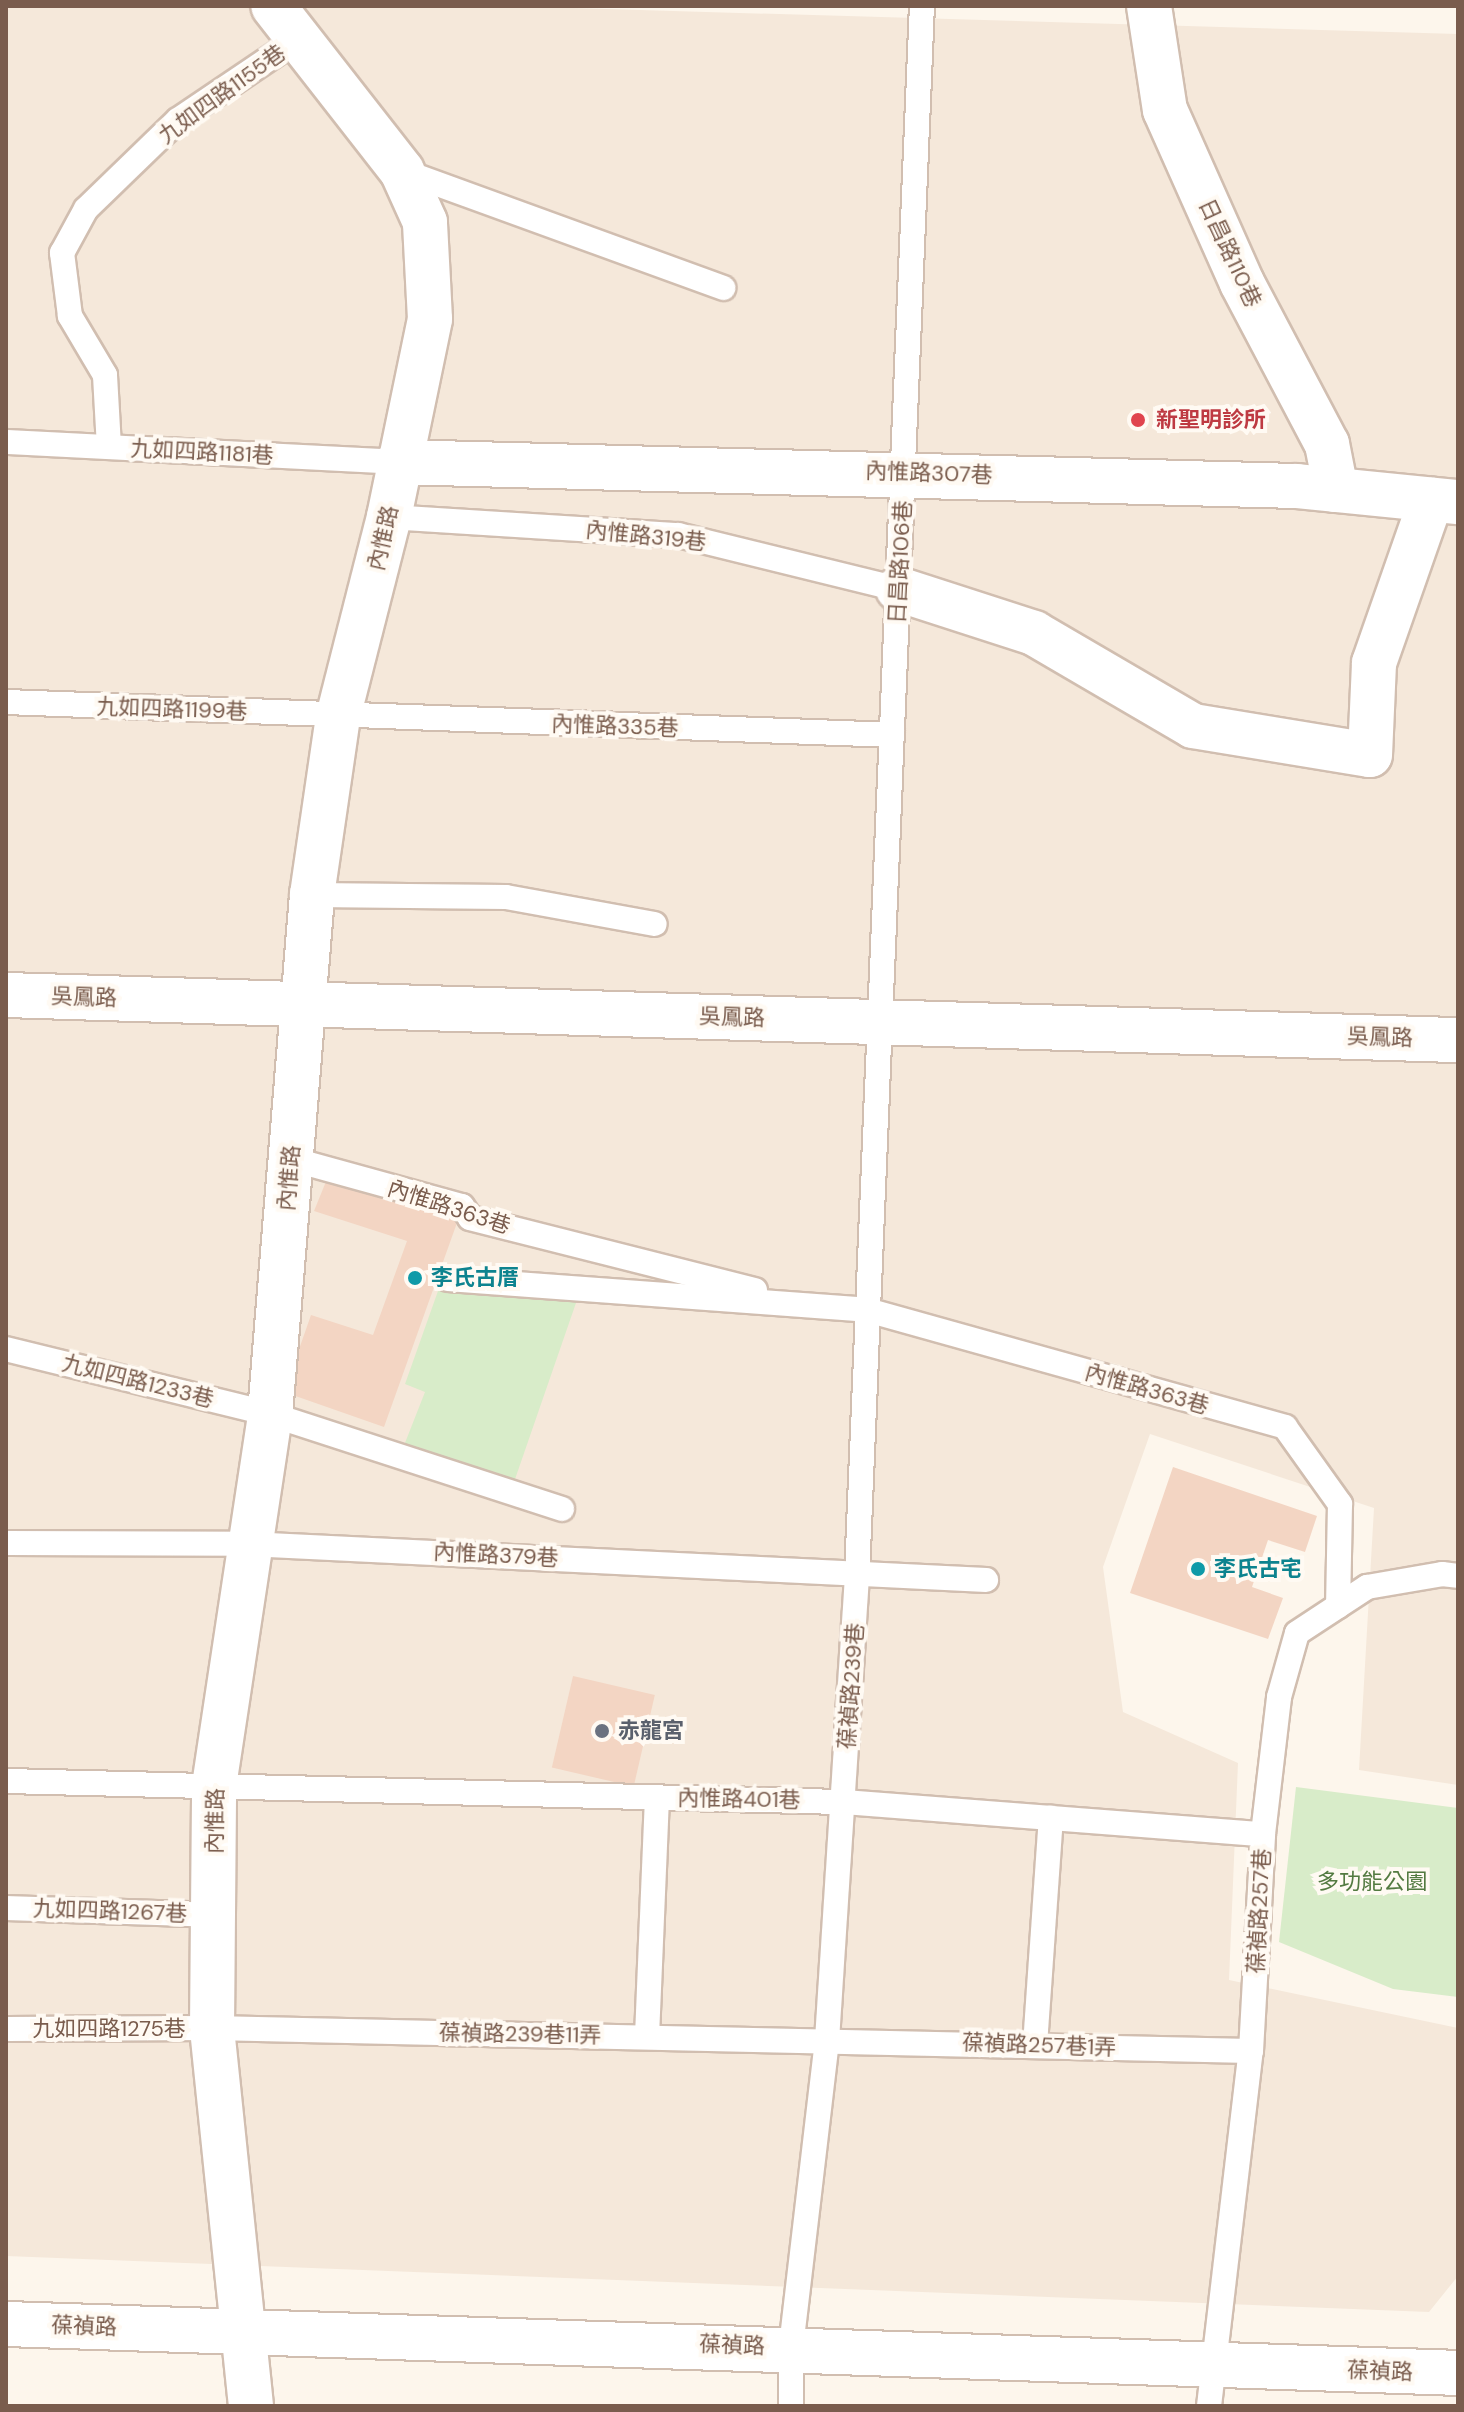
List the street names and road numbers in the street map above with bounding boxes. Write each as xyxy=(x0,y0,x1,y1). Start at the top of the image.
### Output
street label: 九如四路1155巷 xyxy=(153,39,291,149)
street label: 日昌路110巷 xyxy=(1193,195,1267,311)
street label: 九如四路1181巷 xyxy=(130,435,274,469)
street label: 內惟路307巷 xyxy=(865,458,993,488)
street label: 日昌路106巷 xyxy=(884,500,916,624)
street label: 內惟路 xyxy=(363,503,403,573)
street label: 內惟路319巷 xyxy=(584,517,708,555)
street label: 九如四路1199巷 xyxy=(96,693,248,725)
street label: 內惟路335巷 xyxy=(551,711,679,741)
street label: 吳鳳路 xyxy=(51,983,117,1011)
street label: 吳鳳路 xyxy=(699,1003,765,1031)
street label: 吳鳳路 xyxy=(1347,1023,1413,1051)
street label: 內惟路 xyxy=(273,1144,305,1212)
street label: 內惟路363巷 xyxy=(384,1175,514,1239)
street label: 九如四路1233巷 xyxy=(59,1349,217,1413)
street label: 內惟路363巷 xyxy=(1082,1359,1212,1419)
street label: 內惟路379巷 xyxy=(433,1539,559,1571)
street label: 葆禎路239巷 xyxy=(833,1622,869,1750)
street label: 內惟路401巷 xyxy=(677,1785,801,1813)
street label: 內惟路 xyxy=(201,1788,229,1854)
street label: 葆禎路257巷 xyxy=(1243,1848,1275,1974)
street label: 九如四路1267巷 xyxy=(32,1895,188,1927)
street label: 九如四路1275巷 xyxy=(32,2016,186,2042)
street label: 葆禎路239巷11弄 xyxy=(438,2019,602,2049)
street label: 葆禎路257巷1弄 xyxy=(961,2029,1117,2061)
street label: 葆禎路 xyxy=(51,2312,117,2340)
street label: 葆禎路 xyxy=(699,2331,765,2359)
street label: 葆禎路 xyxy=(1347,2357,1413,2385)

